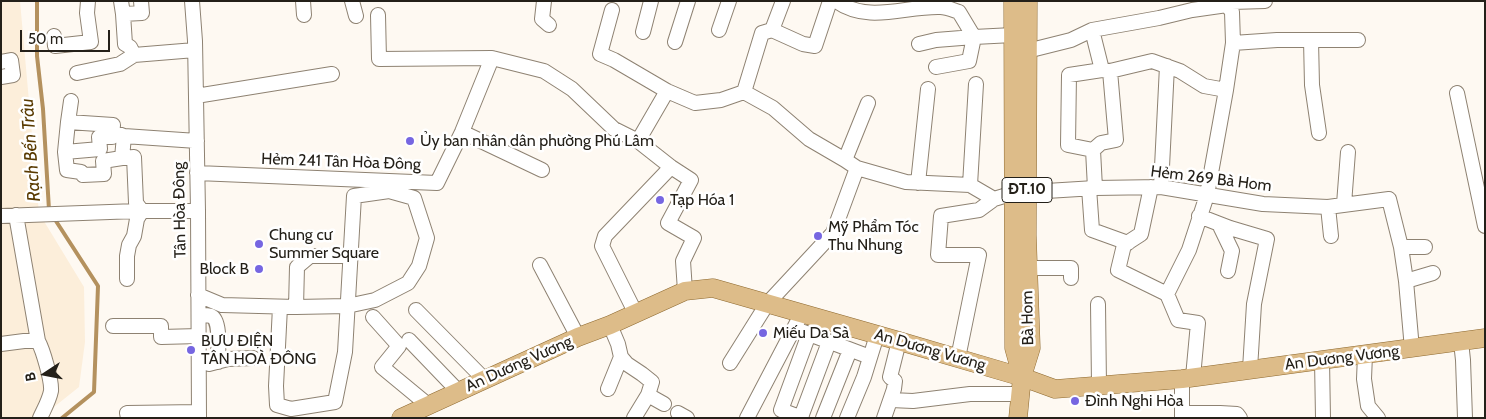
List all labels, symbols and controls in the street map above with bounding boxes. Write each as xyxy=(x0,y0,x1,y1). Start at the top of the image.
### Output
scale bar xyxy=(22,20,112,52)
text: 50 m xyxy=(28,30,63,48)
water label: Rạch Bến Trâu xyxy=(17,98,45,202)
place label: Ủy ban nhân dân phường Phú Lâm xyxy=(420,131,654,151)
marker: Ủy ban nhân dân phường Phú Lâm xyxy=(404,135,416,147)
street label: Hẻm 241 Tân Hòa Đông xyxy=(261,150,421,174)
street label: Tân Hòa Đông xyxy=(170,162,190,258)
street label: Hẻm 269 Bà Hom xyxy=(1149,162,1273,196)
road number: ĐT.10 xyxy=(1002,178,1052,202)
place label: Tạp Hóa 1 xyxy=(670,190,734,210)
marker: Tạp Hóa 1 xyxy=(654,194,666,206)
place label: Mỹ Phẩm Tóc Thu Nhung xyxy=(828,217,919,255)
place label: Chung cư Summer Square xyxy=(269,225,379,263)
marker: Mỹ Phẩm Tóc Thu Nhung xyxy=(812,230,824,242)
marker: Chung cư Summer Square xyxy=(253,238,265,250)
place label: Block B xyxy=(199,259,249,279)
marker: Block B xyxy=(253,263,265,275)
street label: Bà Hom xyxy=(1018,290,1038,346)
place label: Miếu Da Sà xyxy=(773,323,849,343)
street label: An Dương Vương xyxy=(872,325,988,375)
marker: Miếu Da Sà xyxy=(757,327,769,339)
place label: BƯU ĐIỆN TÂN HOÀ ĐÔNG xyxy=(201,331,316,369)
street label: An Dương Vương xyxy=(463,332,575,396)
street label: An Dương Vương xyxy=(1284,341,1400,375)
marker: BƯU ĐIỆN TÂN HOÀ ĐÔNG xyxy=(185,344,197,356)
north arrow xyxy=(20,349,70,399)
text: B xyxy=(21,371,40,383)
place label: Đình Nghi Hòa xyxy=(1085,391,1183,411)
marker: Đình Nghi Hòa xyxy=(1069,395,1081,407)

